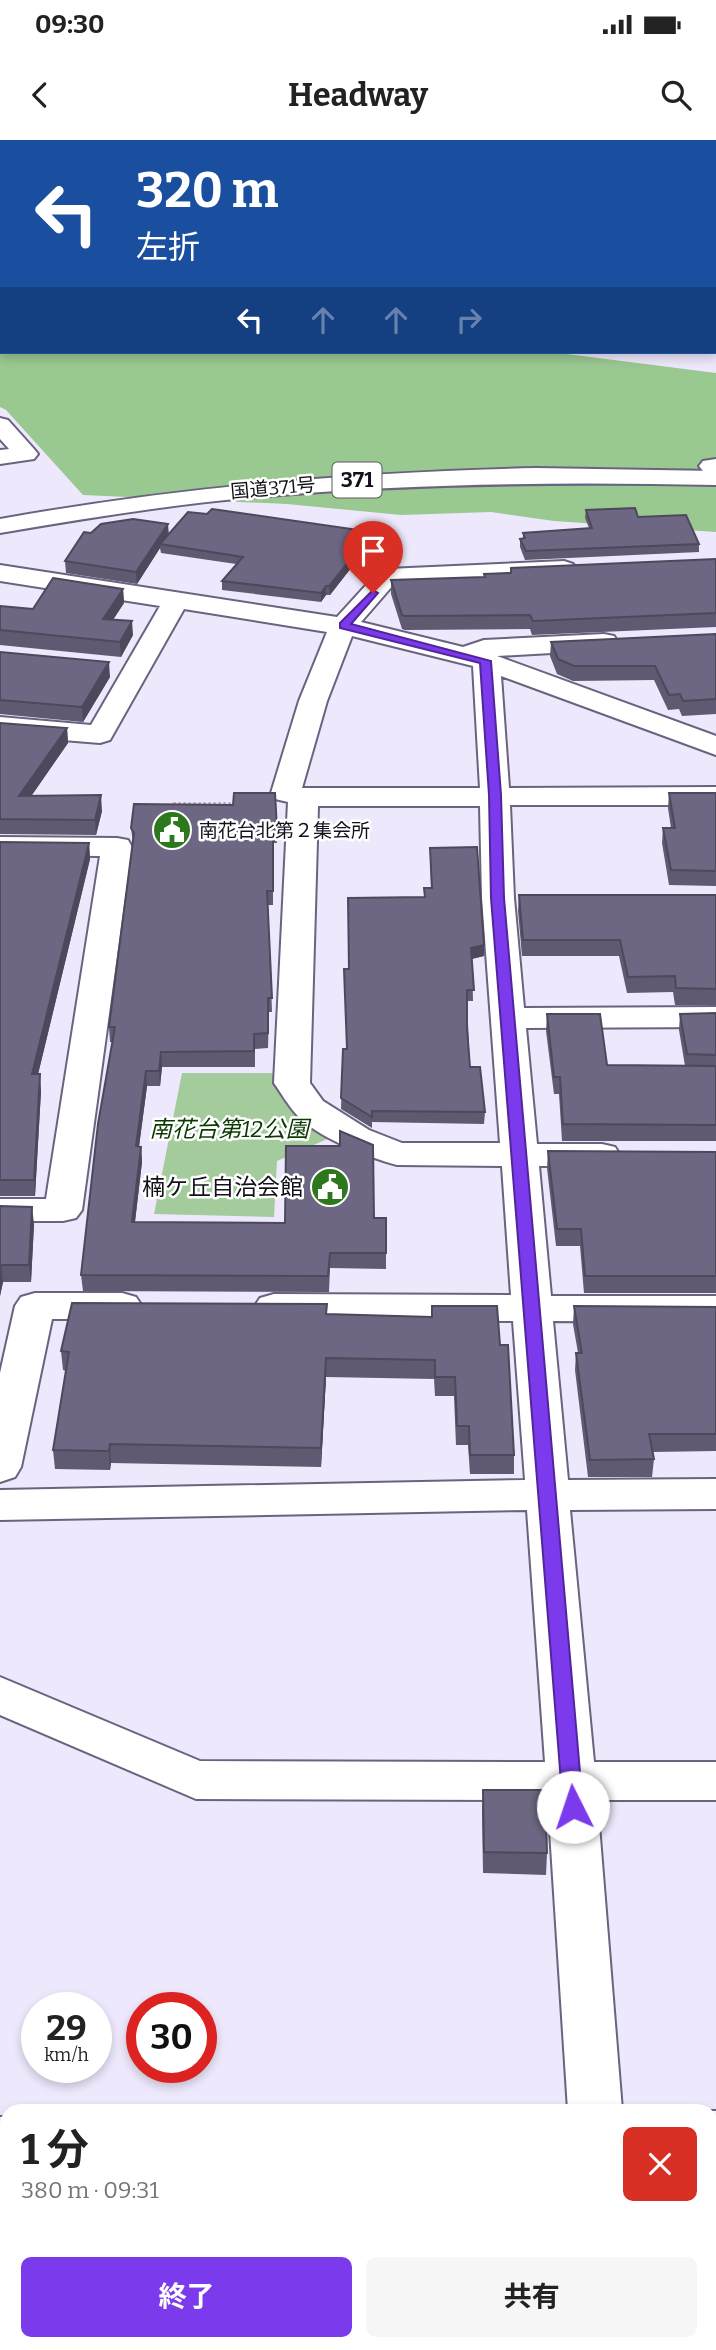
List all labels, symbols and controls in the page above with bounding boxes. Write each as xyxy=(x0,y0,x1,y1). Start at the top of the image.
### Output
text: 09:30 xyxy=(35,9,104,40)
icon: back xyxy=(21,76,59,114)
text: Headway xyxy=(288,76,428,114)
icon: search xyxy=(657,76,695,114)
text: 320 m xyxy=(136,161,279,220)
icon: left xyxy=(21,168,112,259)
text: 左折 xyxy=(136,228,200,266)
icon: left xyxy=(231,301,269,339)
icon: ahead xyxy=(304,301,342,339)
icon: ahead xyxy=(377,301,415,339)
icon: right xyxy=(450,301,488,339)
road number: 371 xyxy=(332,462,382,498)
street label: 国道371号 xyxy=(230,473,316,503)
pin xyxy=(343,521,403,593)
icon: arrive xyxy=(354,532,392,570)
public building icon: 南花台北第２集会所 xyxy=(151,809,193,851)
place label: 南花台北第２集会所 xyxy=(199,819,370,842)
park label: 南花台第12公園 xyxy=(149,1115,312,1143)
public building icon: 楠ケ丘自治会館 xyxy=(309,1166,351,1208)
place label: 楠ケ丘自治会館 xyxy=(142,1173,303,1201)
position arrow xyxy=(536,1770,610,1844)
speed limit sign: 30 xyxy=(126,1992,217,2083)
text: 29 xyxy=(46,2007,87,2049)
text: km/h xyxy=(44,2044,89,2066)
text: 1 分 xyxy=(21,2125,89,2175)
button: close xyxy=(623,2127,697,2201)
text: 380 m · 09:31 xyxy=(21,2176,159,2204)
button: 終了 xyxy=(21,2257,352,2337)
button: 共有 xyxy=(366,2257,697,2337)

